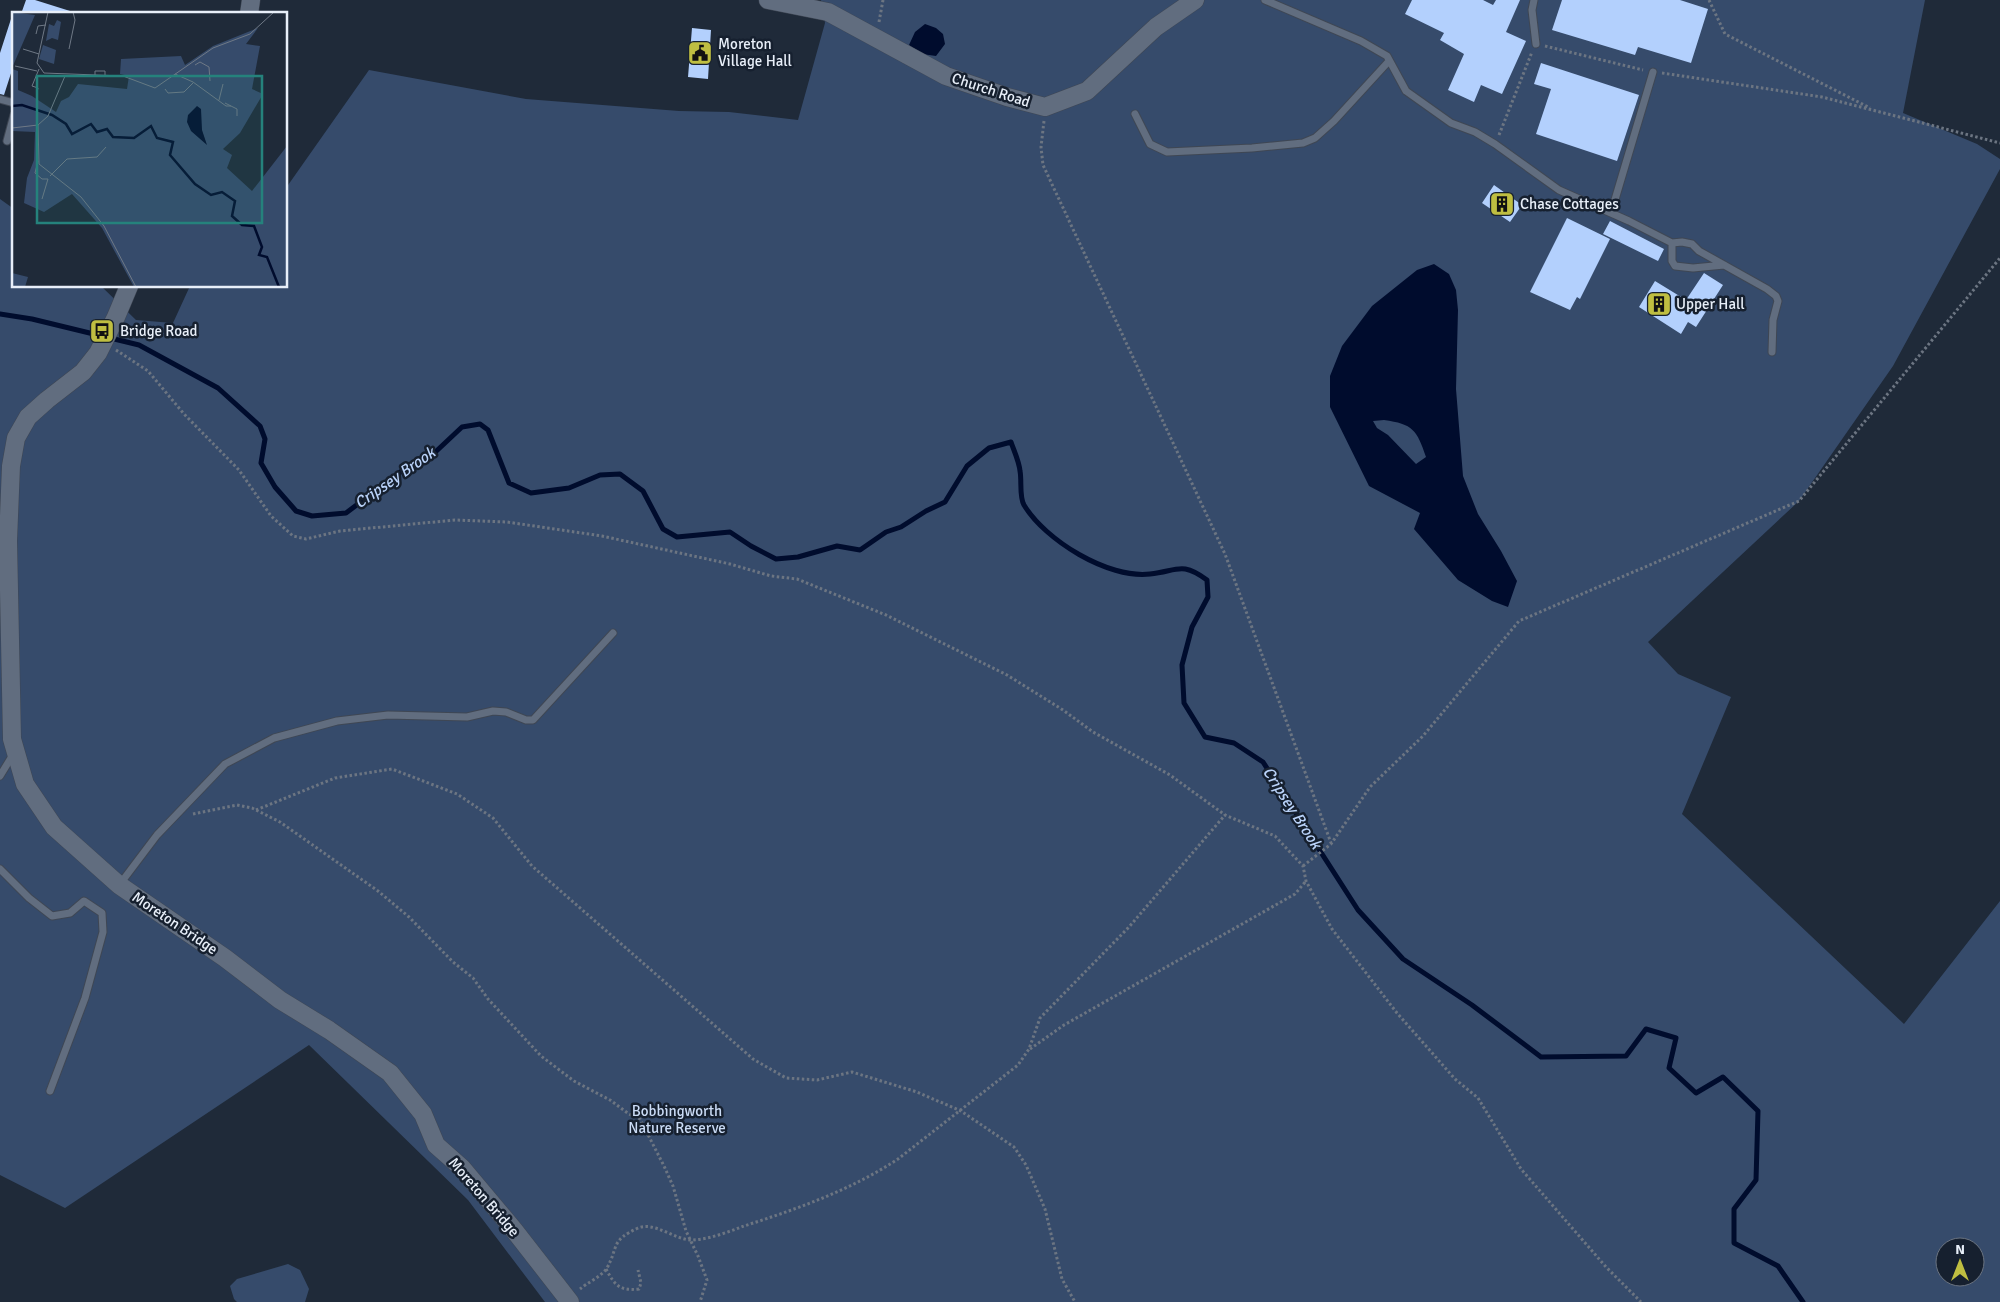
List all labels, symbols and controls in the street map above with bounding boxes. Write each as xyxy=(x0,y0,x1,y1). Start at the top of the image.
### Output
inset map xyxy=(12,12,288,288)
place label: Moreton Village Hall xyxy=(718,35,792,70)
public building icon: Moreton Village Hall xyxy=(687,40,713,66)
street label: Church Road xyxy=(950,69,1032,111)
building icon: Chase Cottages xyxy=(1489,191,1515,217)
place label: Chase Cottages xyxy=(1520,195,1619,213)
building icon: Upper Hall xyxy=(1646,291,1672,317)
place label: Upper Hall xyxy=(1676,295,1745,313)
bus stop icon: Bridge Road xyxy=(89,318,115,344)
place label: Bridge Road xyxy=(120,322,198,340)
water label: Cripsey Brook xyxy=(351,442,441,513)
water label: Cripsey Brook xyxy=(1258,763,1327,855)
street label: Moreton Bridge xyxy=(129,888,221,958)
park label: Bobbingworth Nature Reserve xyxy=(628,1102,726,1137)
street label: Moreton Bridge xyxy=(445,1154,523,1240)
north arrow xyxy=(1935,1237,1985,1287)
text: N xyxy=(1955,1241,1965,1258)

